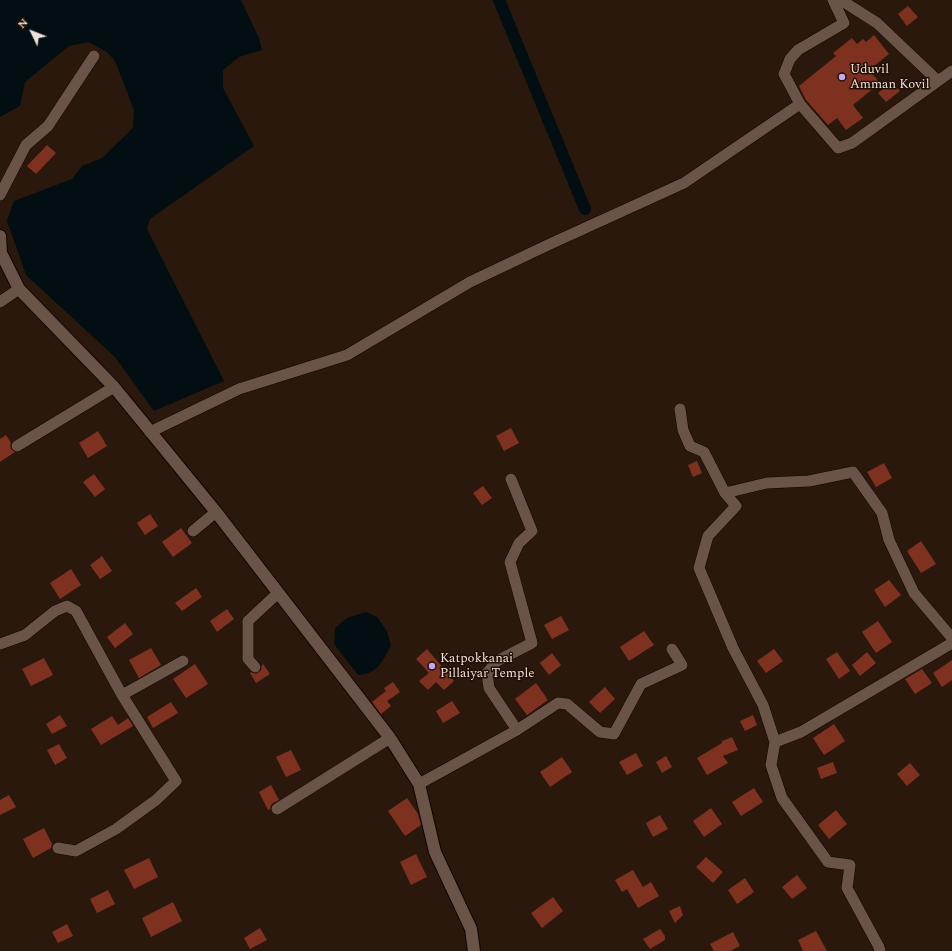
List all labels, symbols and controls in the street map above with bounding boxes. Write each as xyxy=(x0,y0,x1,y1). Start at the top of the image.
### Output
north arrow xyxy=(12,12,52,52)
text: N xyxy=(14,14,32,33)
place label: Uduvil Amman Kovil xyxy=(850,62,929,93)
marker: Uduvil Amman Kovil xyxy=(837,72,847,82)
place label: Katpokkanai Pillaiyar Temple xyxy=(440,651,535,682)
marker: Katpokkanai Pillaiyar Temple xyxy=(427,661,437,671)

